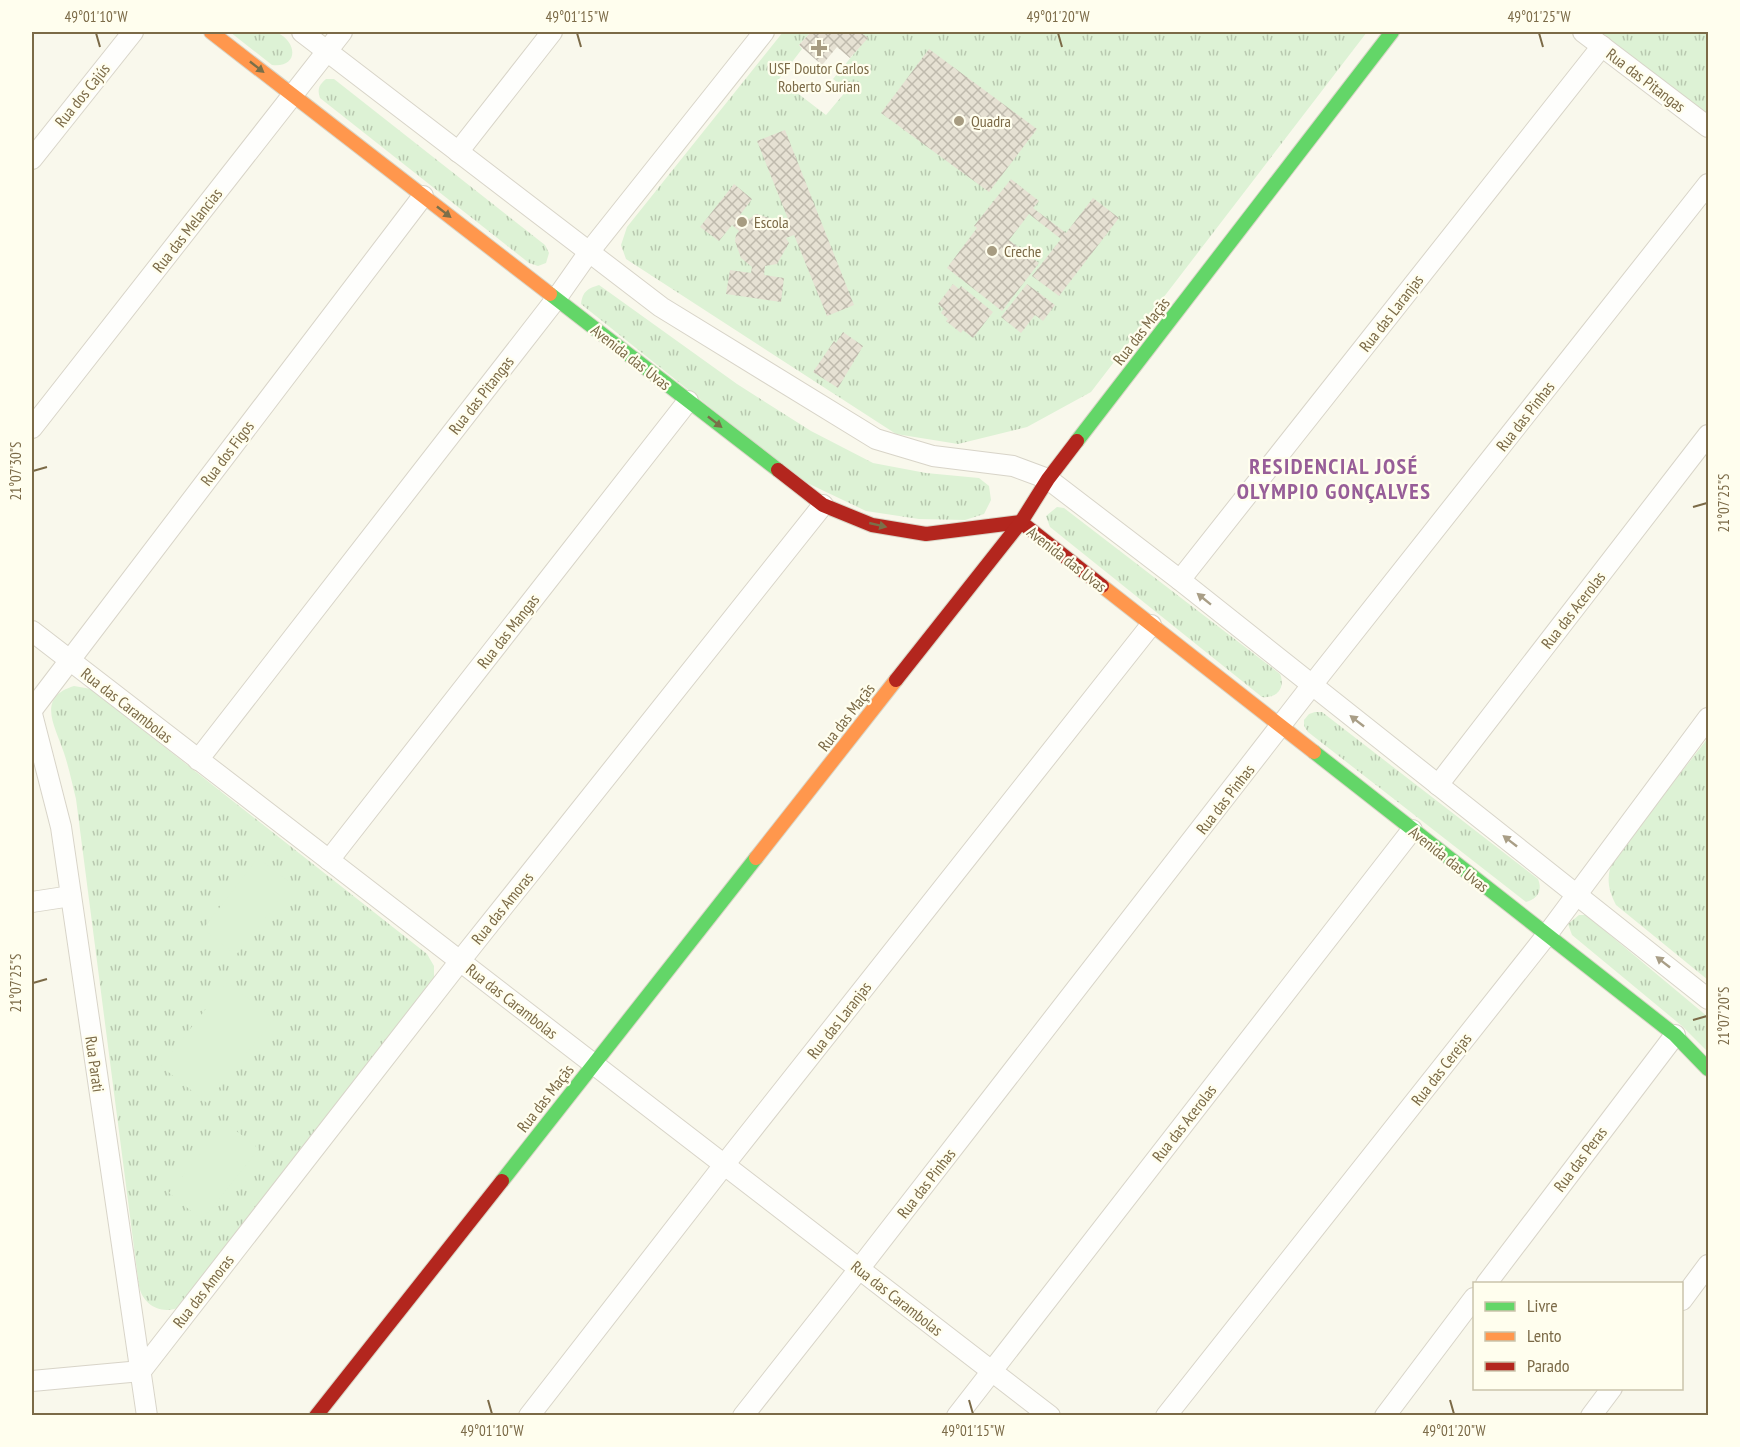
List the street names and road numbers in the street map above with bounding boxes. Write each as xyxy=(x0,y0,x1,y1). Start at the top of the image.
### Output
street label: Rua das Pitangas xyxy=(1603,44,1689,116)
street label: Rua dos Cajús xyxy=(50,59,114,131)
street label: Rua das Melancias xyxy=(148,184,226,276)
street label: Rua das Laranjas xyxy=(1355,270,1427,356)
street label: Rua das Maçãs xyxy=(1108,293,1174,369)
street label: Avenida das Uvas xyxy=(587,320,675,394)
street label: Rua das Pitangas xyxy=(444,352,518,438)
street label: Rua das Pinhas xyxy=(1492,377,1558,455)
street label: Rua dos Figos xyxy=(196,416,258,490)
street label: Avenida das Uvas xyxy=(1023,522,1111,596)
street label: Rua das Acerolas xyxy=(1537,567,1609,653)
street label: Rua das Mangas xyxy=(473,590,543,672)
street label: Rua das Carambolas xyxy=(77,663,177,747)
street label: Rua das Maçãs xyxy=(813,679,879,755)
street label: Rua das Pinhas xyxy=(1192,760,1258,838)
street label: Avenida das Uvas xyxy=(1405,822,1493,896)
street label: Rua das Amoras xyxy=(467,868,537,948)
street label: Rua das Carambolas xyxy=(462,959,562,1043)
street label: Rua das Laranjas xyxy=(803,977,875,1063)
street label: Rua das Cerejas xyxy=(1407,1029,1475,1109)
street label: Rua Parati xyxy=(81,1035,109,1093)
street label: Rua das Maçãs xyxy=(512,1060,578,1136)
street label: Rua das Acerolas xyxy=(1148,1080,1220,1166)
street label: Rua das Peras xyxy=(1549,1123,1611,1195)
street label: Rua das Pinhas xyxy=(893,1144,959,1222)
street label: Rua das Amoras xyxy=(168,1250,238,1332)
street label: Rua das Carambolas xyxy=(847,1256,947,1340)

